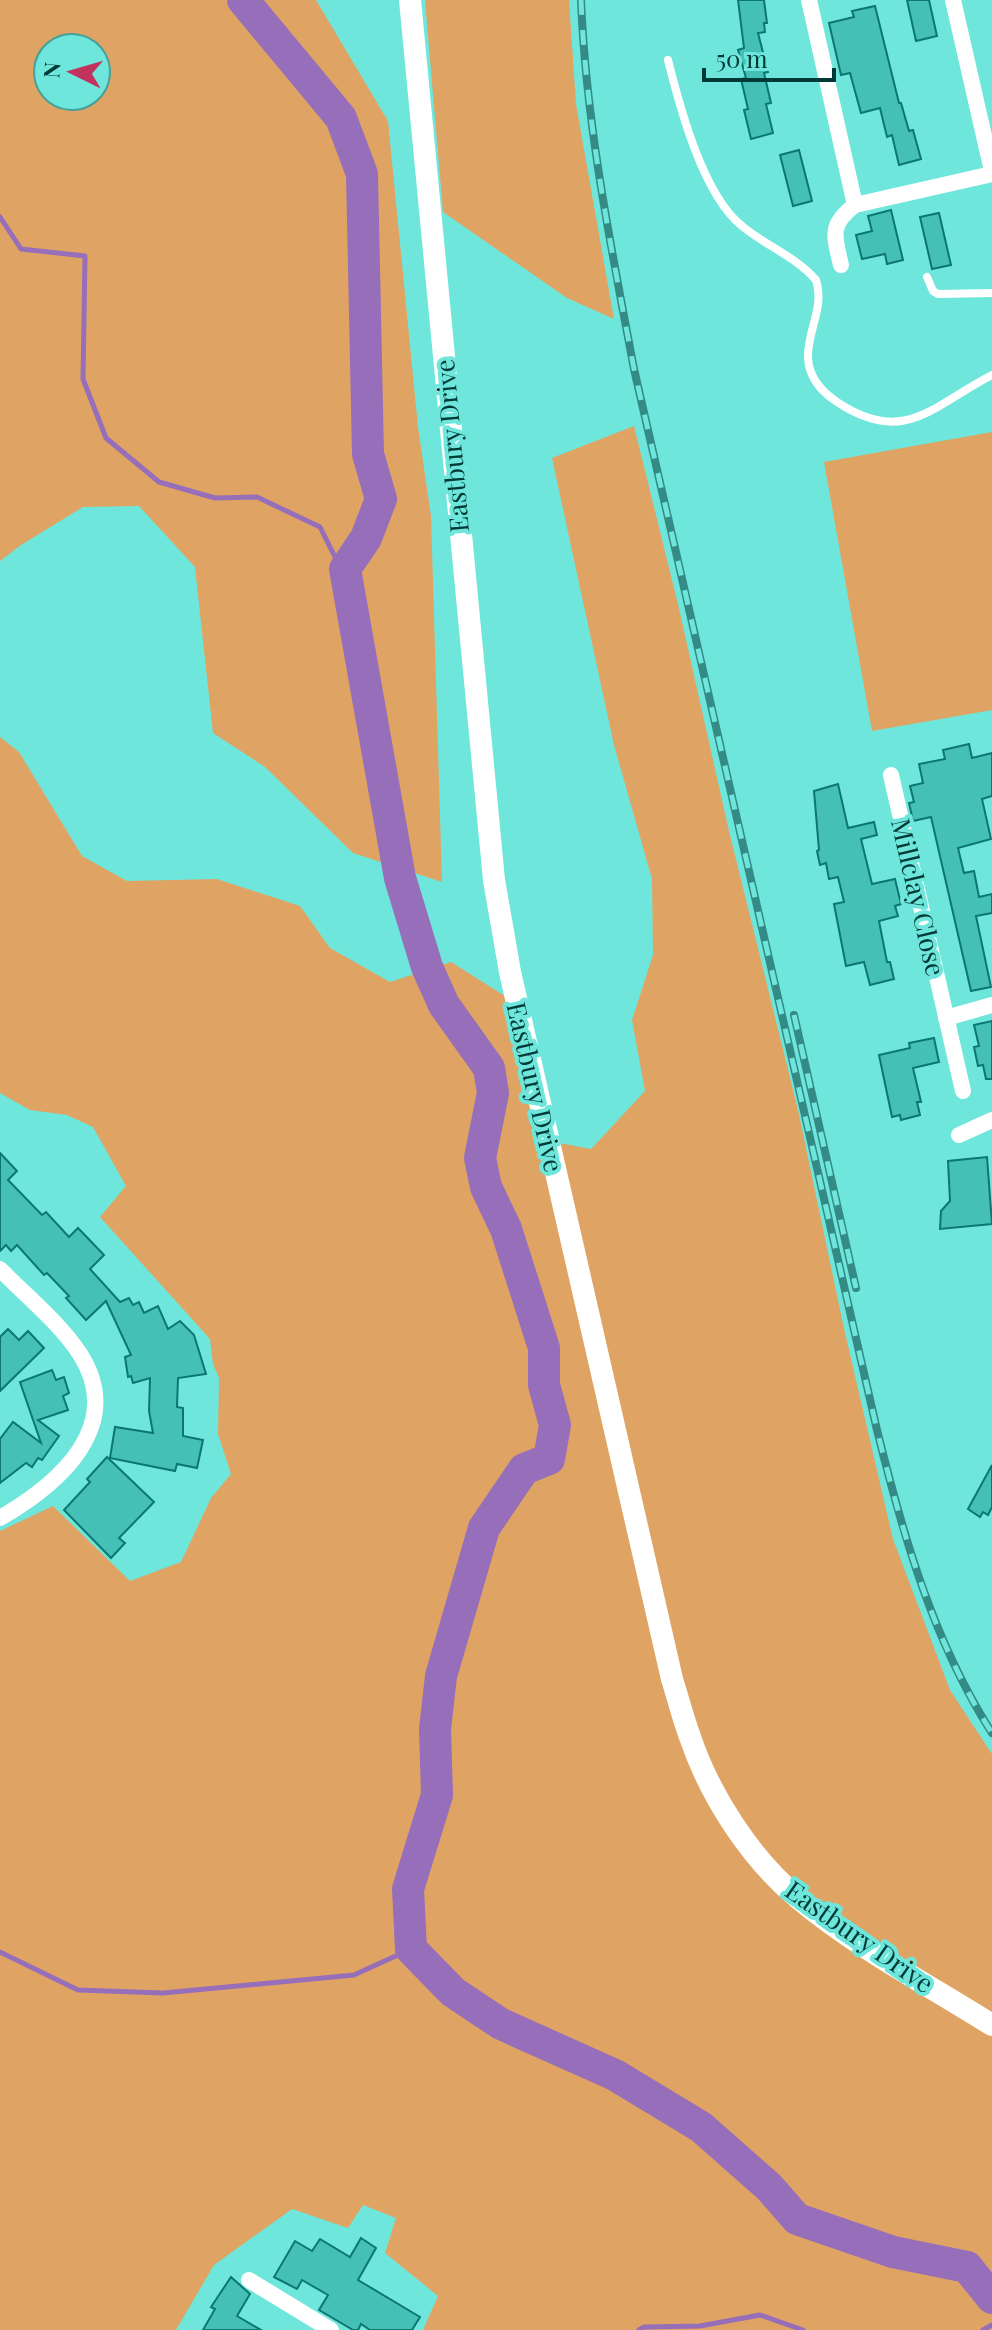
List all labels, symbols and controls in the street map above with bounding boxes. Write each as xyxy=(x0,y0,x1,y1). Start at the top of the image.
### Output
north arrow xyxy=(32,32,112,112)
scale bar xyxy=(704,32,834,82)
text: 50 m xyxy=(716,42,768,74)
text: N xyxy=(35,61,67,79)
street label: Eastbury Drive xyxy=(426,358,476,534)
street label: Millclay Close xyxy=(884,815,954,979)
street label: Eastbury Drive xyxy=(499,999,573,1175)
street label: Eastbury Drive xyxy=(779,1872,941,2000)

